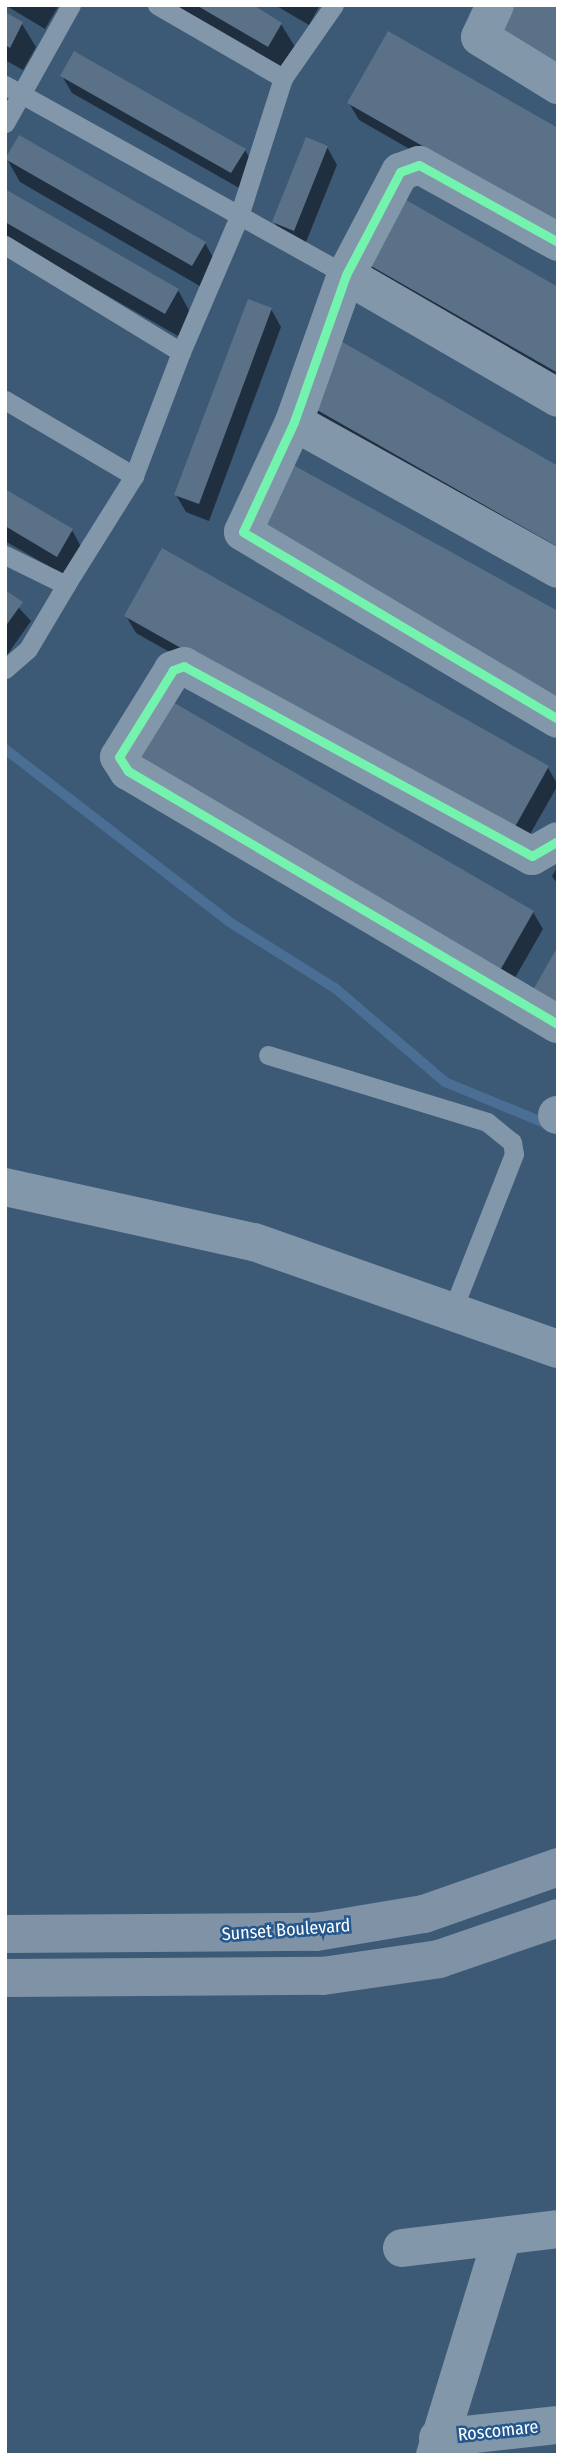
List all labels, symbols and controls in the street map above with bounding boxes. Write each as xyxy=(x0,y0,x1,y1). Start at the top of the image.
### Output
street label: Sunset Boulevard xyxy=(221,1915,351,1945)
street label: Roscomare xyxy=(457,2416,539,2446)

